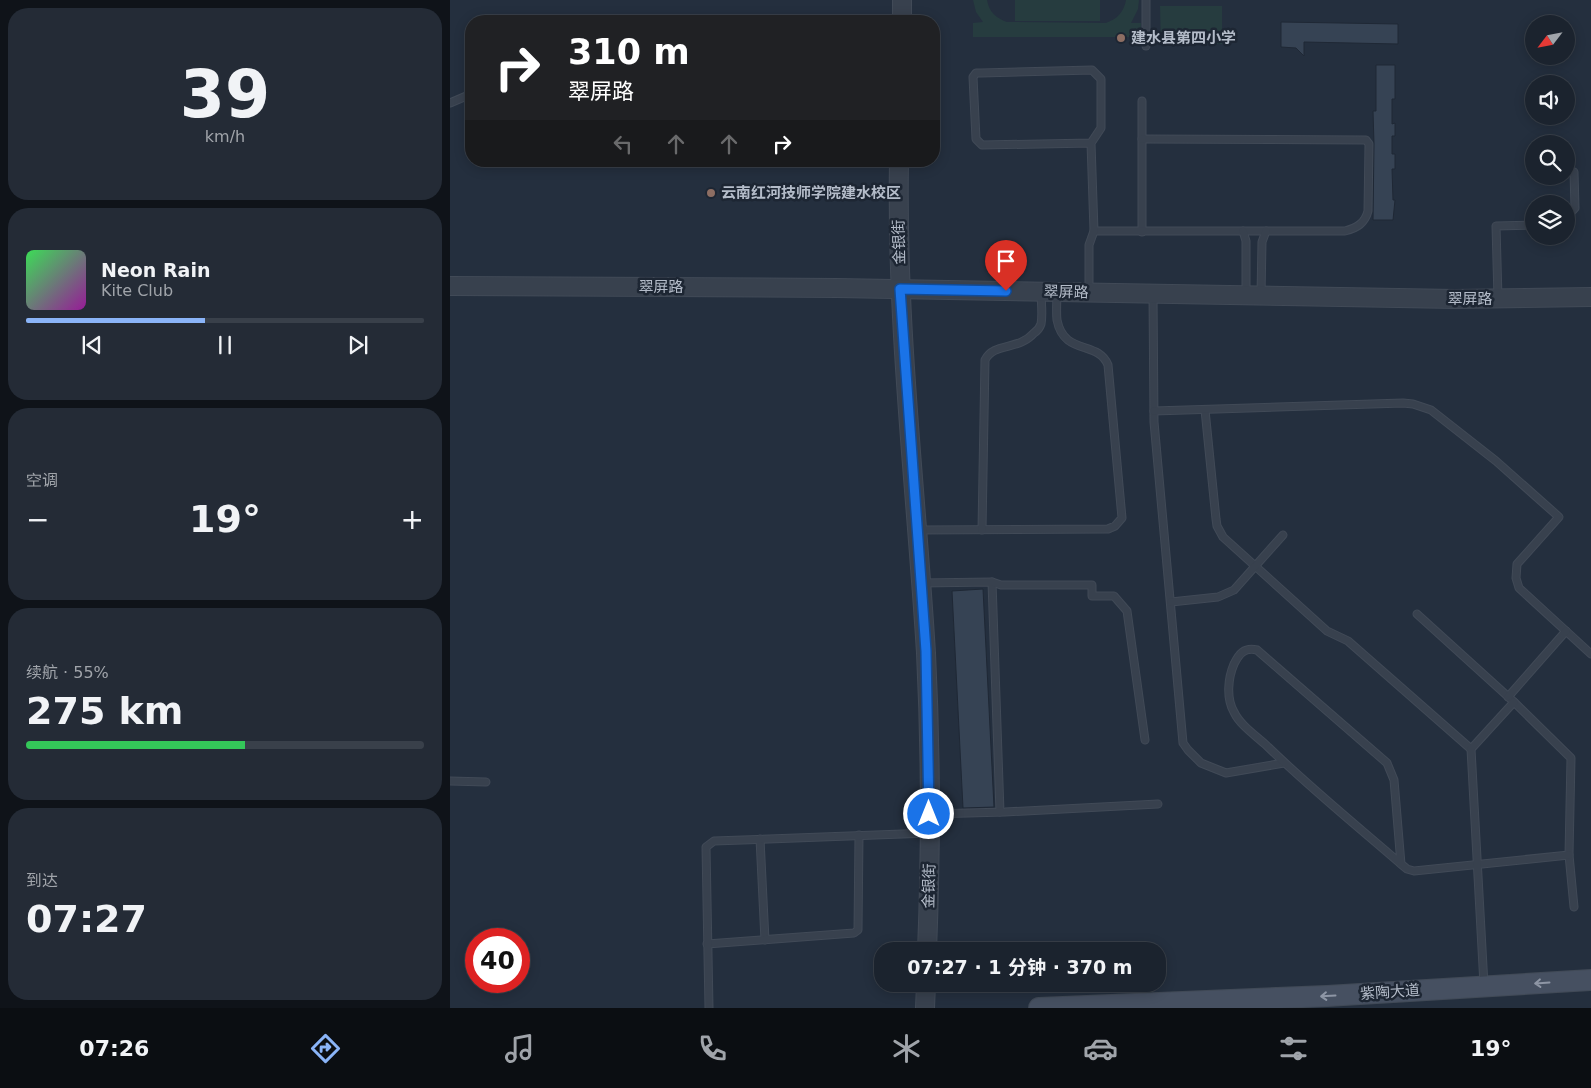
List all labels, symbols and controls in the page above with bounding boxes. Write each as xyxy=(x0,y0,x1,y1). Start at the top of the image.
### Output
north arrow xyxy=(1525,15,1575,65)
map controls xyxy=(1525,15,1575,245)
place label: 建水县第四小学 xyxy=(1131,29,1236,47)
text: 310 m xyxy=(568,32,690,72)
marker: 建水县第四小学 xyxy=(1115,32,1127,44)
icon: right xyxy=(485,35,550,100)
text: 39 xyxy=(180,57,270,132)
button: sound xyxy=(1525,75,1575,125)
text: 翠屏路 xyxy=(568,79,634,104)
text: km/h xyxy=(205,127,245,146)
icon: left xyxy=(609,130,637,158)
icon: ahead xyxy=(662,130,690,158)
icon: ahead xyxy=(715,130,743,158)
icon: right xyxy=(768,130,796,158)
button: search xyxy=(1525,135,1575,185)
place label: 云南红河技师学院建水校区 xyxy=(721,184,901,202)
marker: 云南红河技师学院建水校区 xyxy=(705,187,717,199)
button: layers xyxy=(1525,195,1575,245)
street label: 金银街 xyxy=(890,219,908,265)
pin xyxy=(985,240,1027,291)
icon: arrive xyxy=(992,247,1020,275)
text: Neon Rain xyxy=(101,259,210,281)
street label: 翠屏路 xyxy=(638,278,684,296)
text: Kite Club xyxy=(101,281,173,300)
street label: 翠屏路 xyxy=(1043,283,1089,301)
street label: 翠屏路 xyxy=(1447,290,1493,308)
icon: previous xyxy=(78,331,106,359)
icon: pause xyxy=(211,331,239,359)
icon: next xyxy=(344,331,372,359)
text: 空调 xyxy=(26,471,58,490)
text: 19° xyxy=(189,497,261,541)
text: − xyxy=(26,503,49,536)
text: + xyxy=(401,503,424,536)
text: 续航 · 55% xyxy=(26,663,109,682)
text: 275 km xyxy=(26,689,183,733)
position arrow xyxy=(902,787,954,839)
street label: 金银街 xyxy=(920,863,938,909)
text: 到达 xyxy=(26,871,58,890)
text: 07:27 xyxy=(26,897,147,941)
speed limit sign: 40 xyxy=(465,928,530,993)
text: 07:27 · 1 分钟 · 370 m xyxy=(907,956,1133,978)
one-way arrow xyxy=(1535,978,1551,987)
street label: 紫陶大道 xyxy=(1359,981,1421,1003)
one-way arrow xyxy=(1320,991,1336,1000)
icon: directions xyxy=(308,1031,343,1066)
icon: music xyxy=(502,1031,537,1066)
icon: phone xyxy=(695,1031,730,1066)
icon: climate xyxy=(889,1031,924,1066)
icon: car xyxy=(1083,1031,1118,1066)
icon: filters xyxy=(1276,1031,1311,1066)
text: 07:26 xyxy=(79,1036,149,1061)
text: 19° xyxy=(1470,1036,1512,1061)

